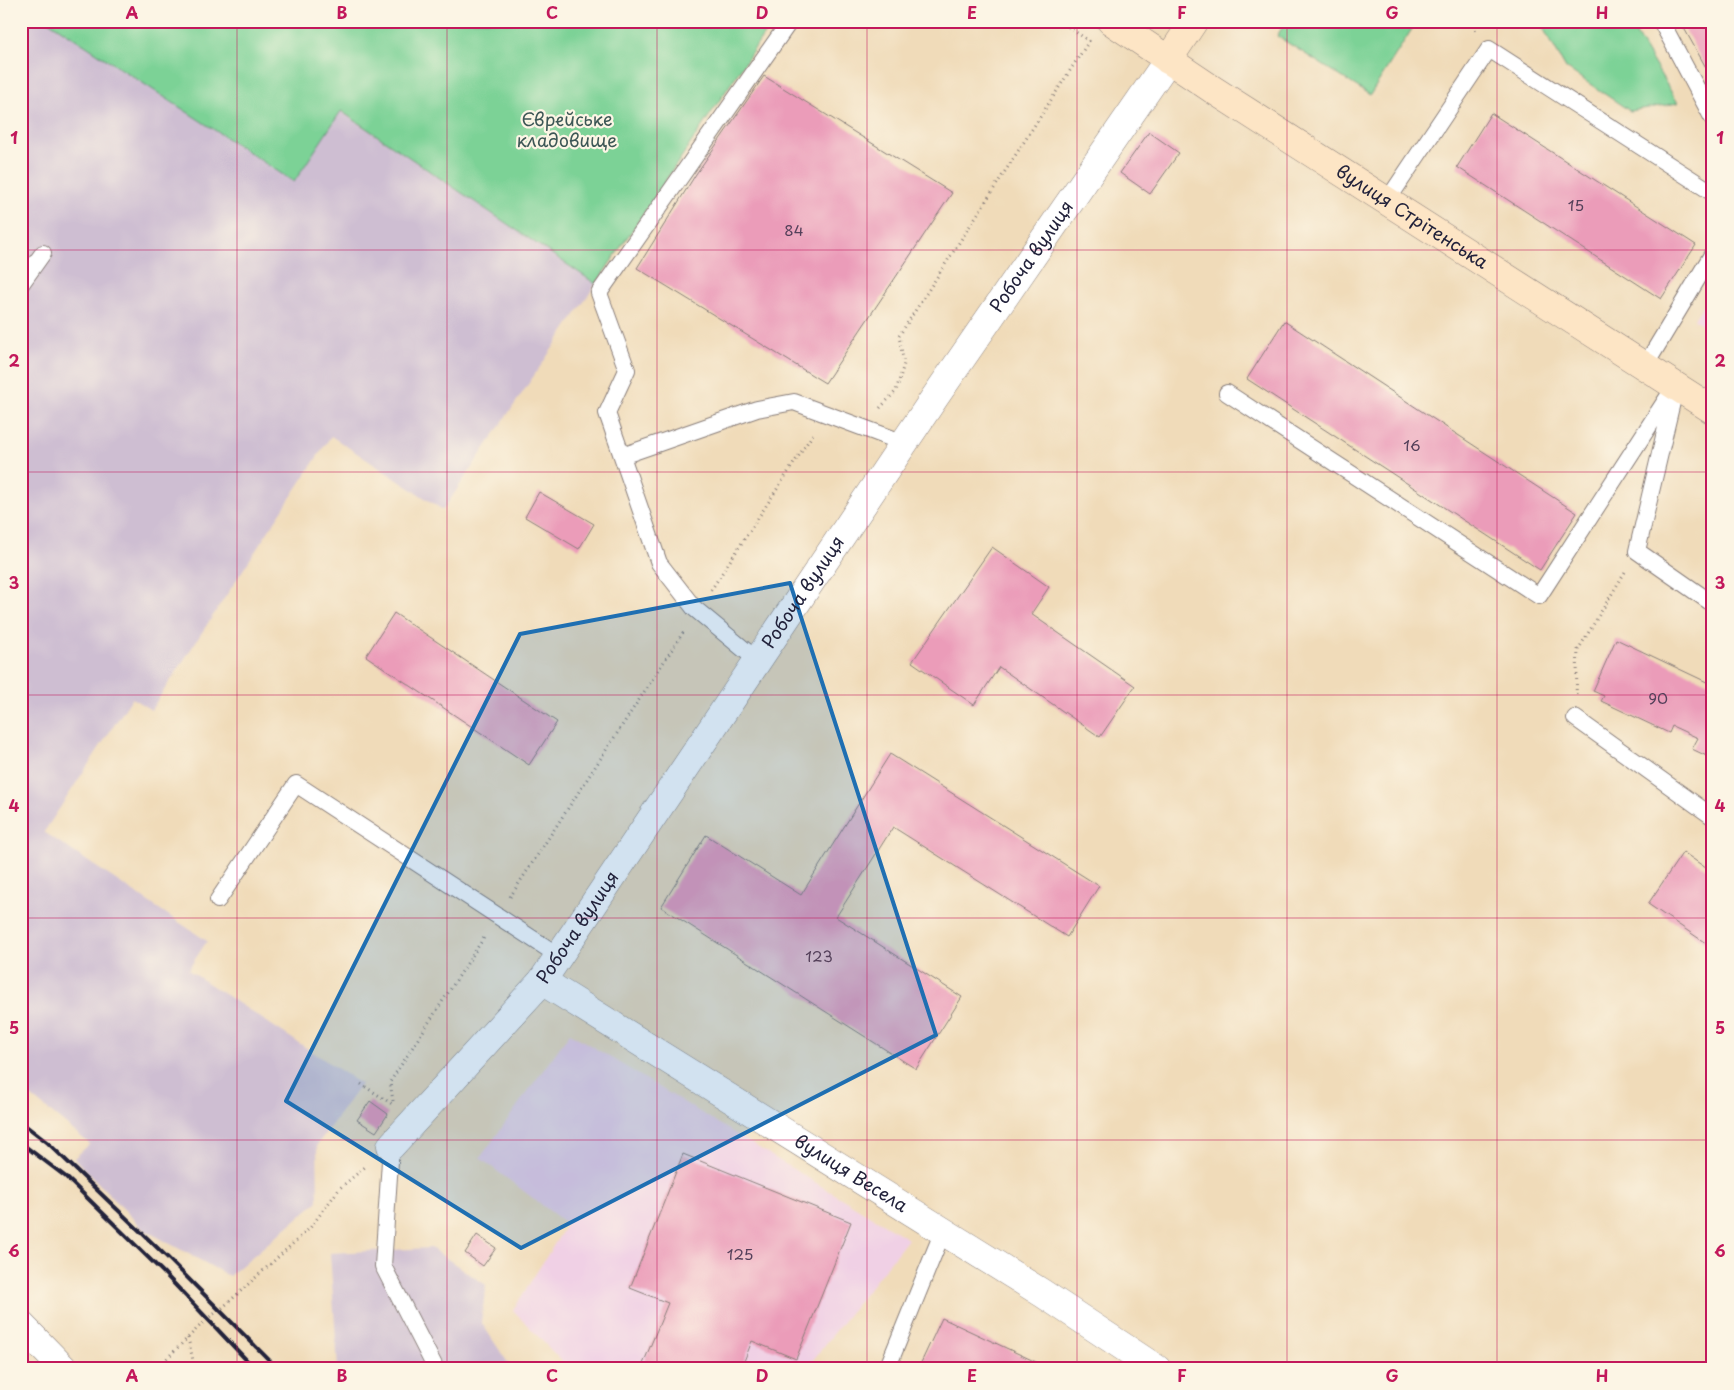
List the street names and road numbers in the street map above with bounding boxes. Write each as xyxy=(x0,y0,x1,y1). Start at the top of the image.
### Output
street label: вулиця Стрітенська xyxy=(1331,157,1495,275)
street label: Робоча вулиця xyxy=(982,194,1079,318)
street label: Робоча вулиця xyxy=(754,530,850,654)
street label: Робоча вулиця xyxy=(529,865,624,989)
street label: вулиця Весела xyxy=(790,1127,914,1219)

